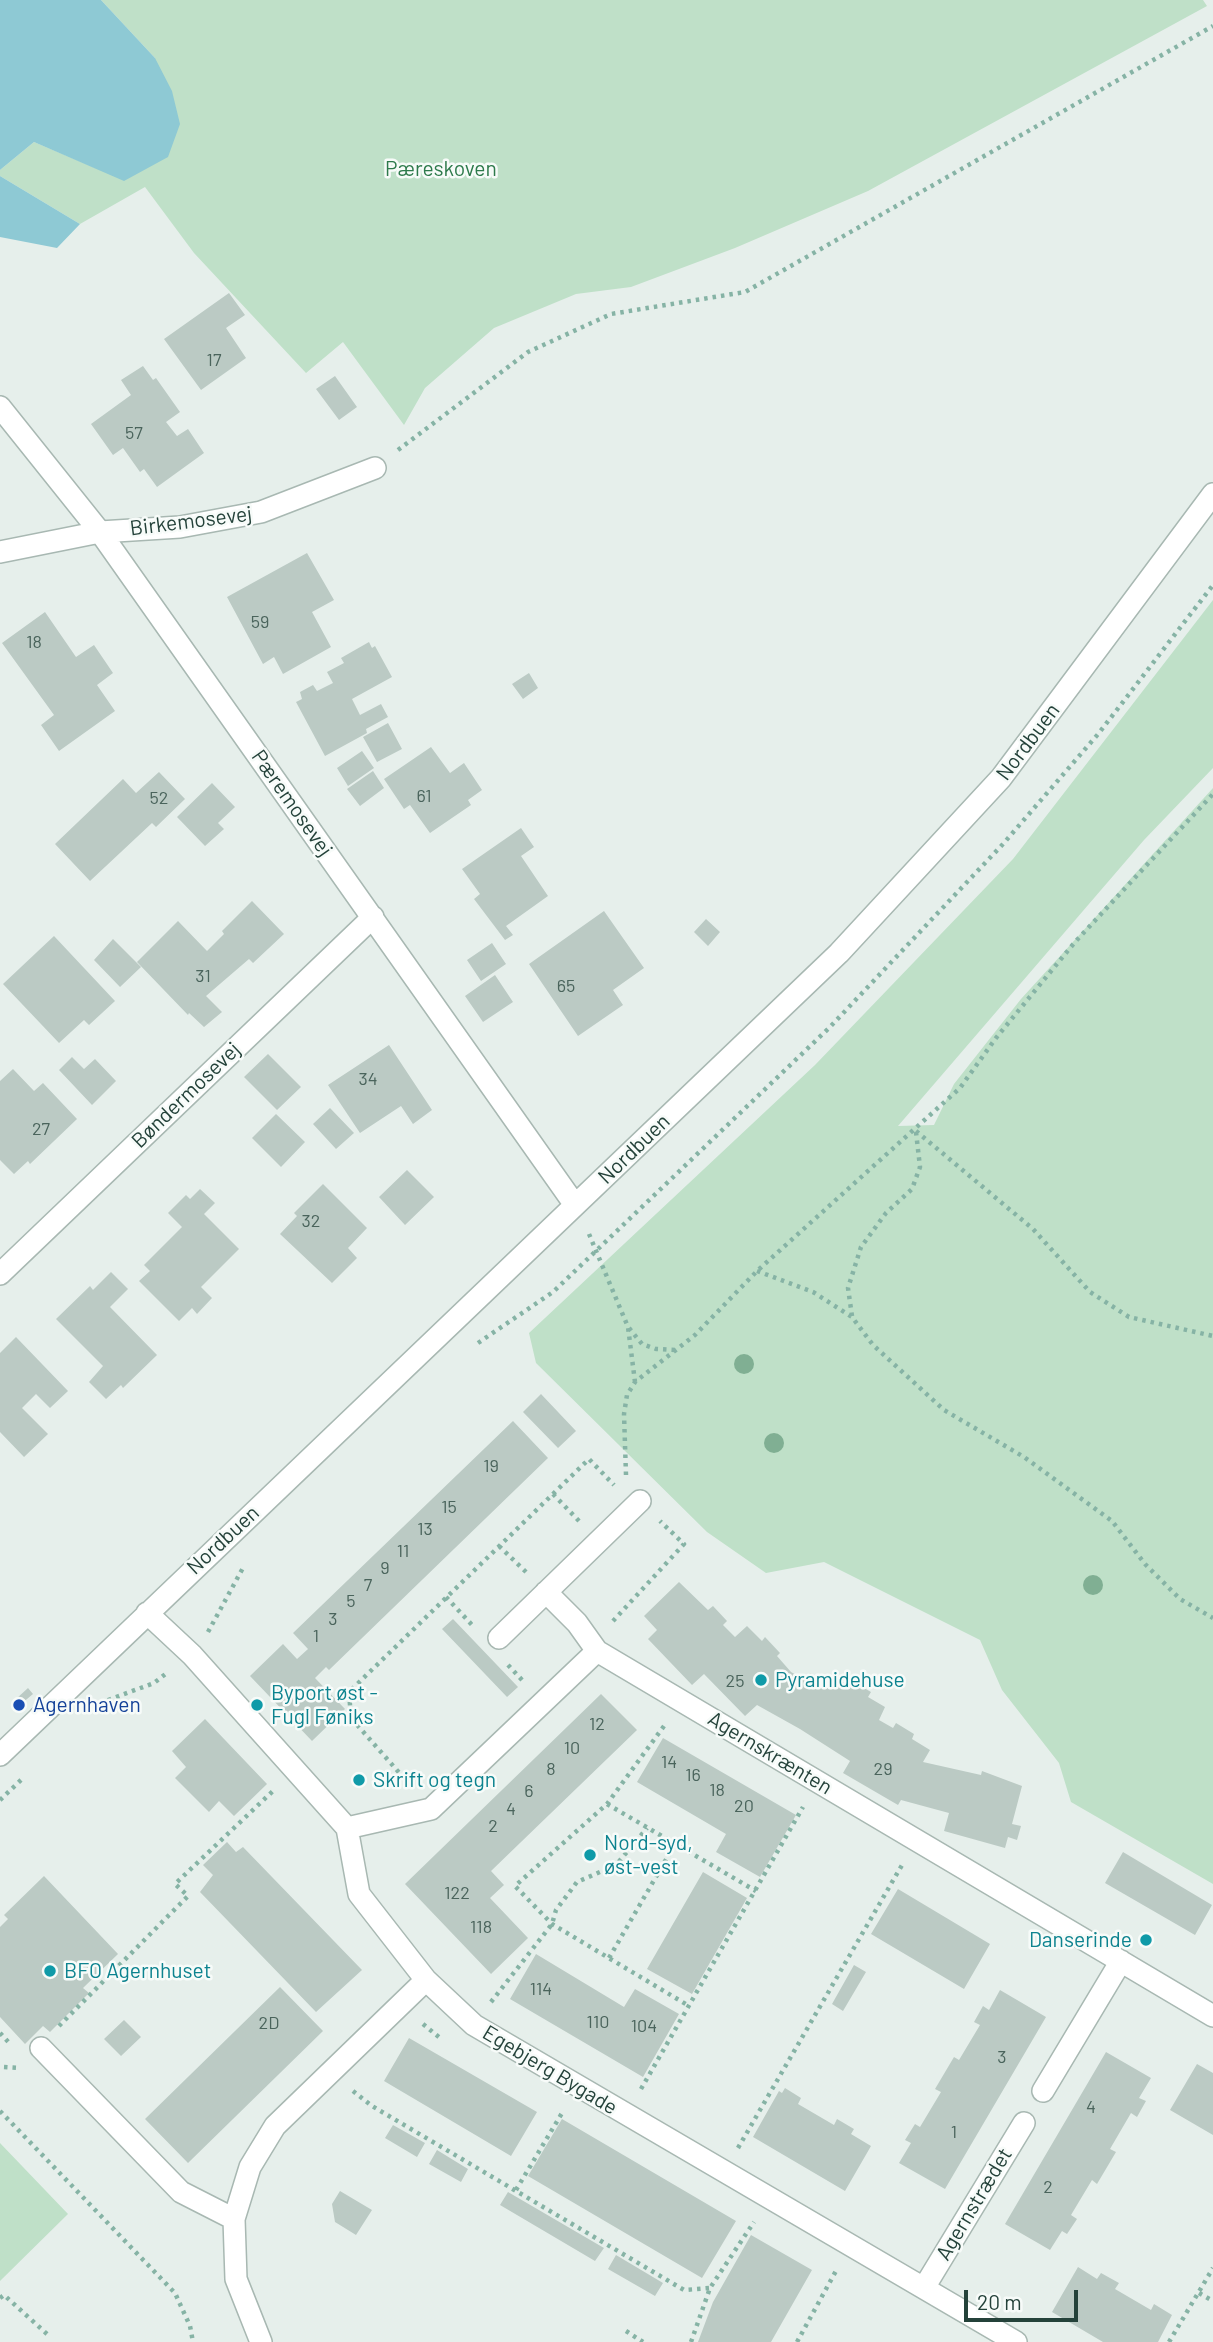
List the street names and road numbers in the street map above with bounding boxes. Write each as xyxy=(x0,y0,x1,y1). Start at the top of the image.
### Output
street label: Birkemosevej xyxy=(128,501,254,541)
street label: Nordbuen xyxy=(991,699,1065,785)
street label: Pæremosevej xyxy=(246,745,338,861)
street label: Bøndermosevej xyxy=(126,1037,246,1153)
street label: Nordbuen xyxy=(593,1109,675,1189)
street label: Nordbuen xyxy=(182,1500,264,1580)
street label: Agernskrænten xyxy=(703,1706,837,1800)
street label: Egebjerg Bygade xyxy=(478,2020,622,2120)
street label: Agernstrædet xyxy=(931,2143,1017,2265)

